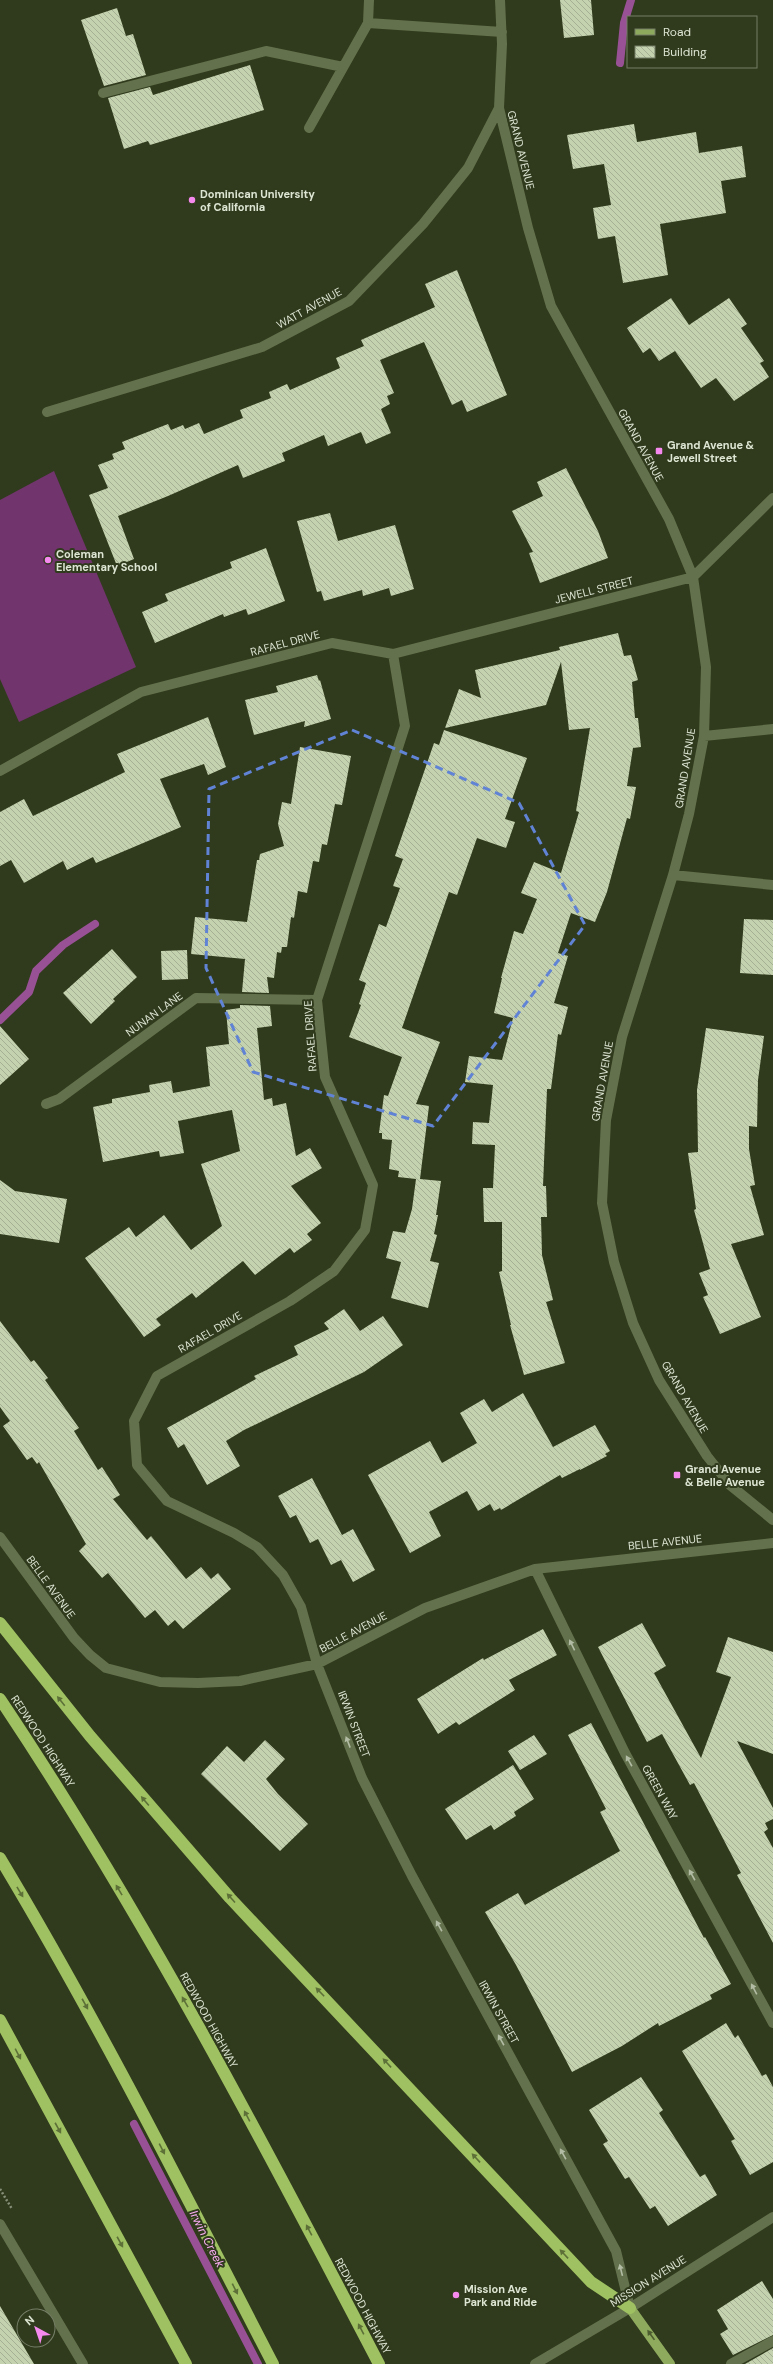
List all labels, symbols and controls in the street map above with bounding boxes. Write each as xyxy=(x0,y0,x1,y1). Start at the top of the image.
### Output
legend xyxy=(627,16,757,68)
text: Road xyxy=(663,24,691,40)
text: Building xyxy=(663,44,707,60)
street label: GRAND AVENUE xyxy=(504,109,538,191)
place label: Dominican University of California xyxy=(200,187,315,214)
marker: Dominican University of California xyxy=(187,195,197,205)
street label: WATT AVENUE xyxy=(274,284,344,332)
street label: GRAND AVENUE xyxy=(615,406,667,484)
place label: Grand Avenue & Jewell Street xyxy=(667,438,755,465)
marker: Grand Avenue & Jewell Street xyxy=(654,446,664,456)
place label: Coleman Elementary School xyxy=(56,547,157,574)
marker: Coleman Elementary School xyxy=(43,555,53,565)
street label: JEWELL STREET xyxy=(553,573,635,607)
street label: RAFAEL DRIVE xyxy=(249,627,321,659)
street label: GRAND AVENUE xyxy=(672,727,698,809)
street label: NUNAN LANE xyxy=(123,989,185,1039)
street label: RAFAEL DRIVE xyxy=(301,1000,319,1072)
street label: GRAND AVENUE xyxy=(588,1040,616,1122)
street label: RAFAEL DRIVE xyxy=(176,1308,244,1356)
street label: GRAND AVENUE xyxy=(659,1358,711,1436)
place label: Grand Avenue & Belle Avenue xyxy=(685,1462,765,1489)
marker: Grand Avenue & Belle Avenue xyxy=(672,1470,682,1480)
street label: BELLE AVENUE xyxy=(627,1531,703,1553)
street label: BELLE AVENUE xyxy=(23,1553,79,1621)
street label: BELLE AVENUE xyxy=(317,1608,389,1656)
one-way arrow xyxy=(569,1639,575,1650)
street label: IRWIN STREET xyxy=(335,1689,373,1759)
street label: REDWOOD HIGHWAY xyxy=(8,1692,78,1790)
one-way arrow xyxy=(57,1696,66,1706)
one-way arrow xyxy=(345,1736,351,1747)
one-way arrow xyxy=(626,1755,633,1767)
street label: GREEN WAY xyxy=(639,1762,681,1822)
one-way arrow xyxy=(140,1795,149,1806)
one-way arrow xyxy=(689,1869,696,1881)
one-way arrow xyxy=(116,1884,123,1896)
one-way arrow xyxy=(16,1887,24,1897)
one-way arrow xyxy=(226,1893,235,1904)
one-way arrow xyxy=(435,1920,442,1931)
street label: REDWOOD HIGHWAY xyxy=(177,1970,241,2071)
street label: IRWIN STREET xyxy=(476,1978,522,2046)
one-way arrow xyxy=(751,1983,758,1995)
one-way arrow xyxy=(316,1987,325,1997)
one-way arrow xyxy=(181,1996,188,2008)
one-way arrow xyxy=(82,1998,89,2010)
one-way arrow xyxy=(498,2034,504,2046)
one-way arrow xyxy=(15,2049,22,2060)
one-way arrow xyxy=(382,2058,392,2068)
one-way arrow xyxy=(244,2110,251,2122)
one-way arrow xyxy=(55,2122,62,2134)
one-way arrow xyxy=(159,2143,165,2154)
one-way arrow xyxy=(560,2148,567,2160)
one-way arrow xyxy=(472,2154,481,2163)
water label: Irwin Creek xyxy=(186,2208,229,2271)
one-way arrow xyxy=(306,2225,312,2236)
one-way arrow xyxy=(117,2236,124,2248)
one-way arrow xyxy=(560,2249,569,2259)
street label: MISSION AVENUE xyxy=(607,2252,689,2310)
street label: REDWOOD HIGHWAY xyxy=(332,2256,394,2357)
one-way arrow xyxy=(617,2264,623,2276)
place label: Mission Ave Park and Ride xyxy=(464,2282,537,2309)
one-way arrow xyxy=(231,2283,238,2295)
marker: Mission Ave Park and Ride xyxy=(451,2290,461,2300)
north arrow xyxy=(16,2308,56,2348)
text: N xyxy=(22,2312,37,2328)
one-way arrow xyxy=(358,2324,364,2335)
one-way arrow xyxy=(647,2330,654,2341)

